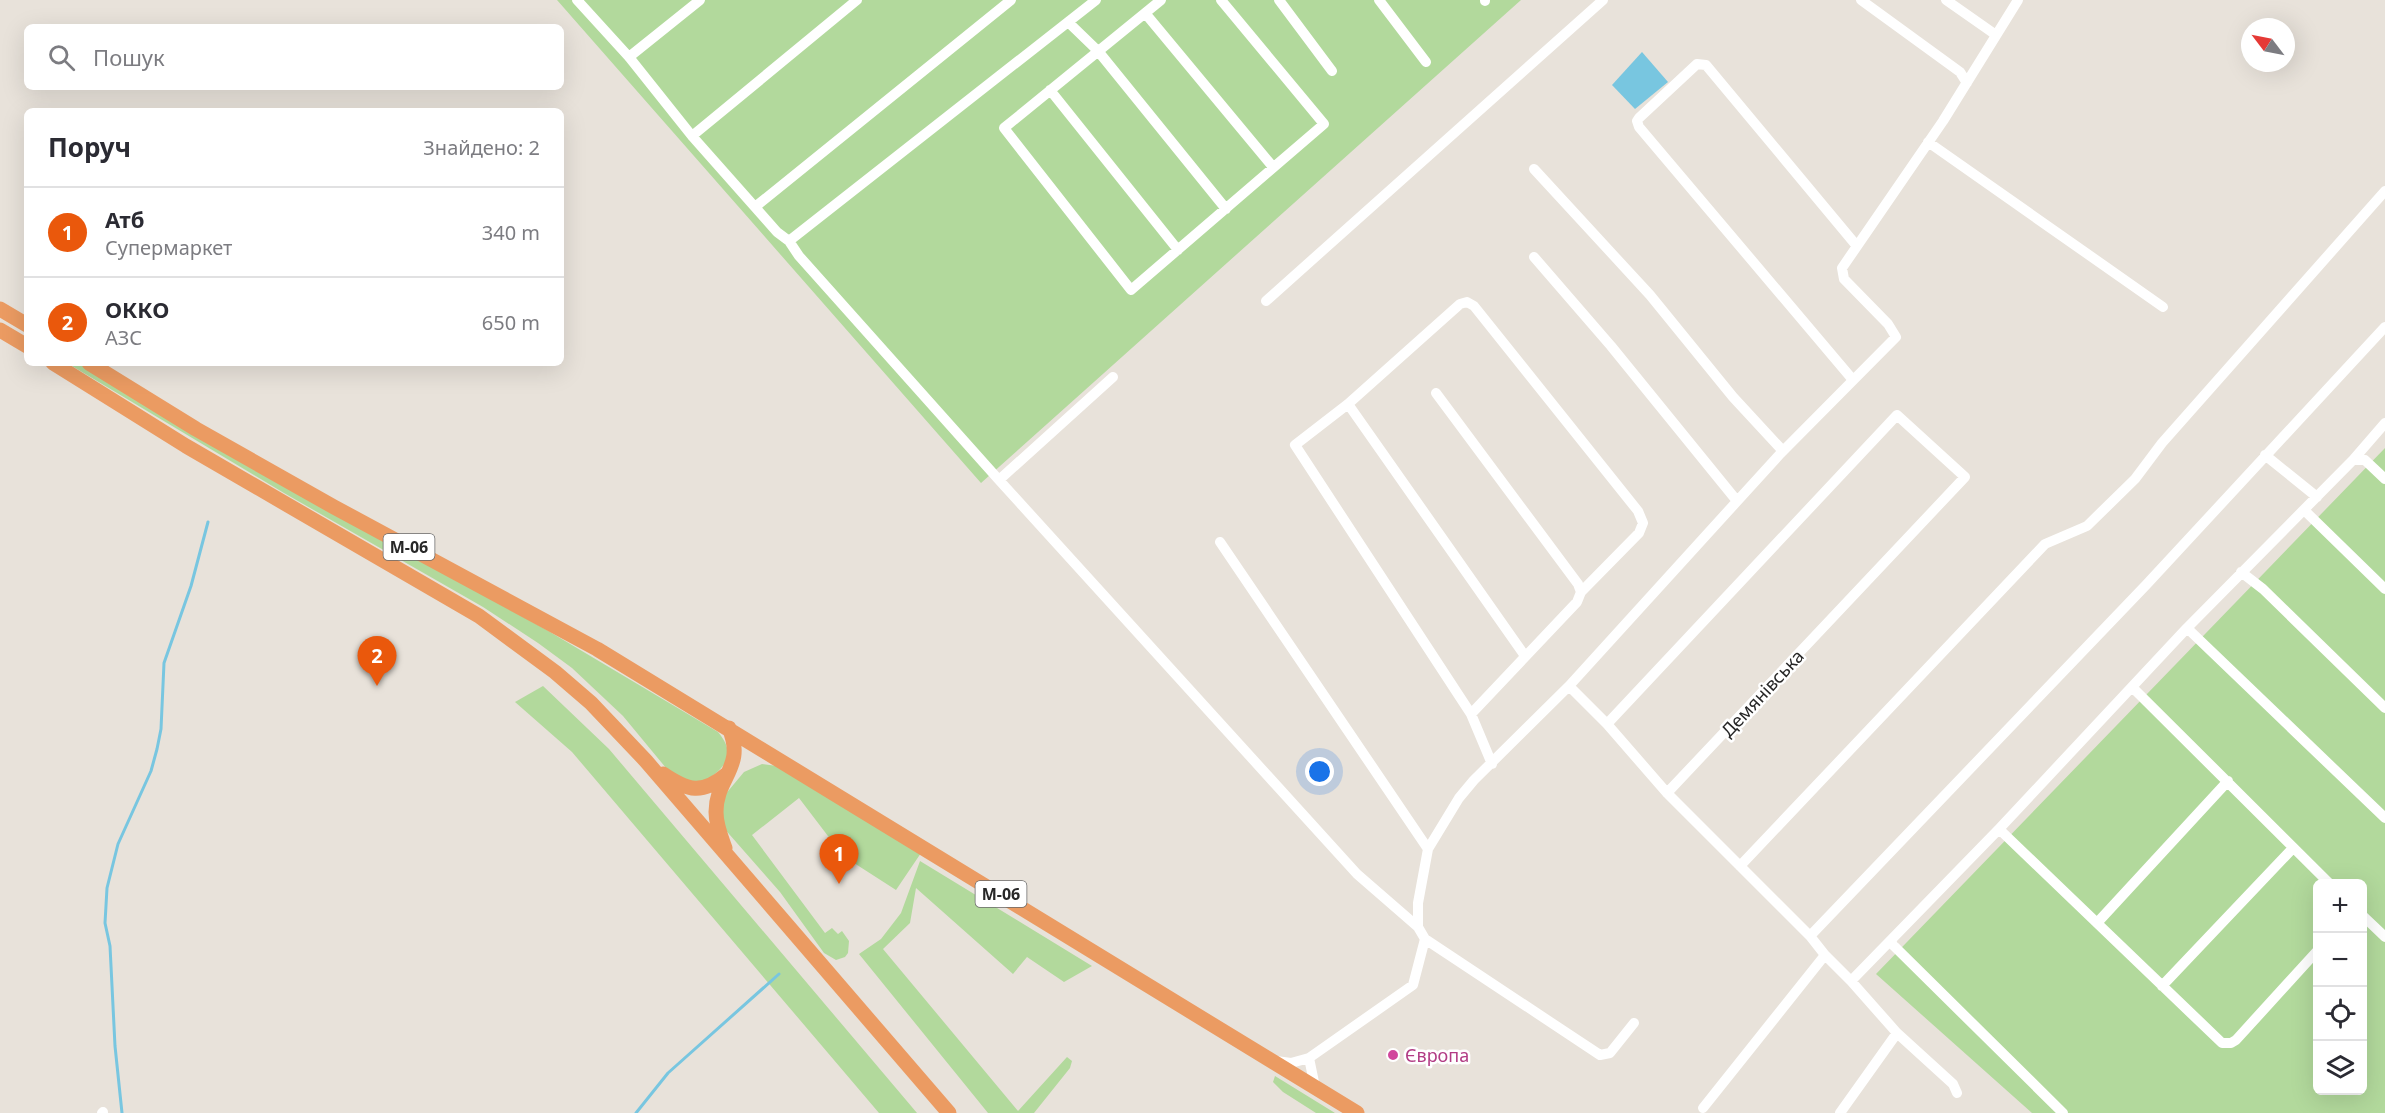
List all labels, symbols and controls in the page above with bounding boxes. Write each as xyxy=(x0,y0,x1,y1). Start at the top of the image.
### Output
north arrow xyxy=(2241,18,2295,72)
search box xyxy=(24,24,564,90)
icon: search xyxy=(45,41,78,74)
text: Пошук xyxy=(93,42,165,72)
text: Поруч xyxy=(48,129,131,165)
text: Знайдено: 2 xyxy=(423,134,540,161)
text: Атб xyxy=(105,204,144,234)
text: 1 xyxy=(62,219,73,246)
text: 340 m xyxy=(482,219,540,246)
text: Супермаркет xyxy=(105,234,232,261)
text: ОККО xyxy=(105,294,169,324)
text: 2 xyxy=(62,309,73,336)
text: 650 m xyxy=(482,309,540,336)
text: АЗС xyxy=(105,324,142,351)
road number: М-06 xyxy=(384,534,434,560)
pin: 2 xyxy=(358,636,397,686)
street label: Демянівська xyxy=(1715,644,1809,742)
your location xyxy=(1305,757,1334,786)
pin: 1 xyxy=(820,834,858,884)
map controls xyxy=(2313,879,2367,1095)
button: + xyxy=(2313,879,2367,933)
road number: М-06 xyxy=(976,881,1026,907)
button: − xyxy=(2313,933,2367,987)
button: locate xyxy=(2313,987,2367,1041)
button: layers xyxy=(2313,1041,2367,1095)
place label: Європа xyxy=(1405,1043,1469,1067)
marker: Європа xyxy=(1386,1048,1400,1062)

